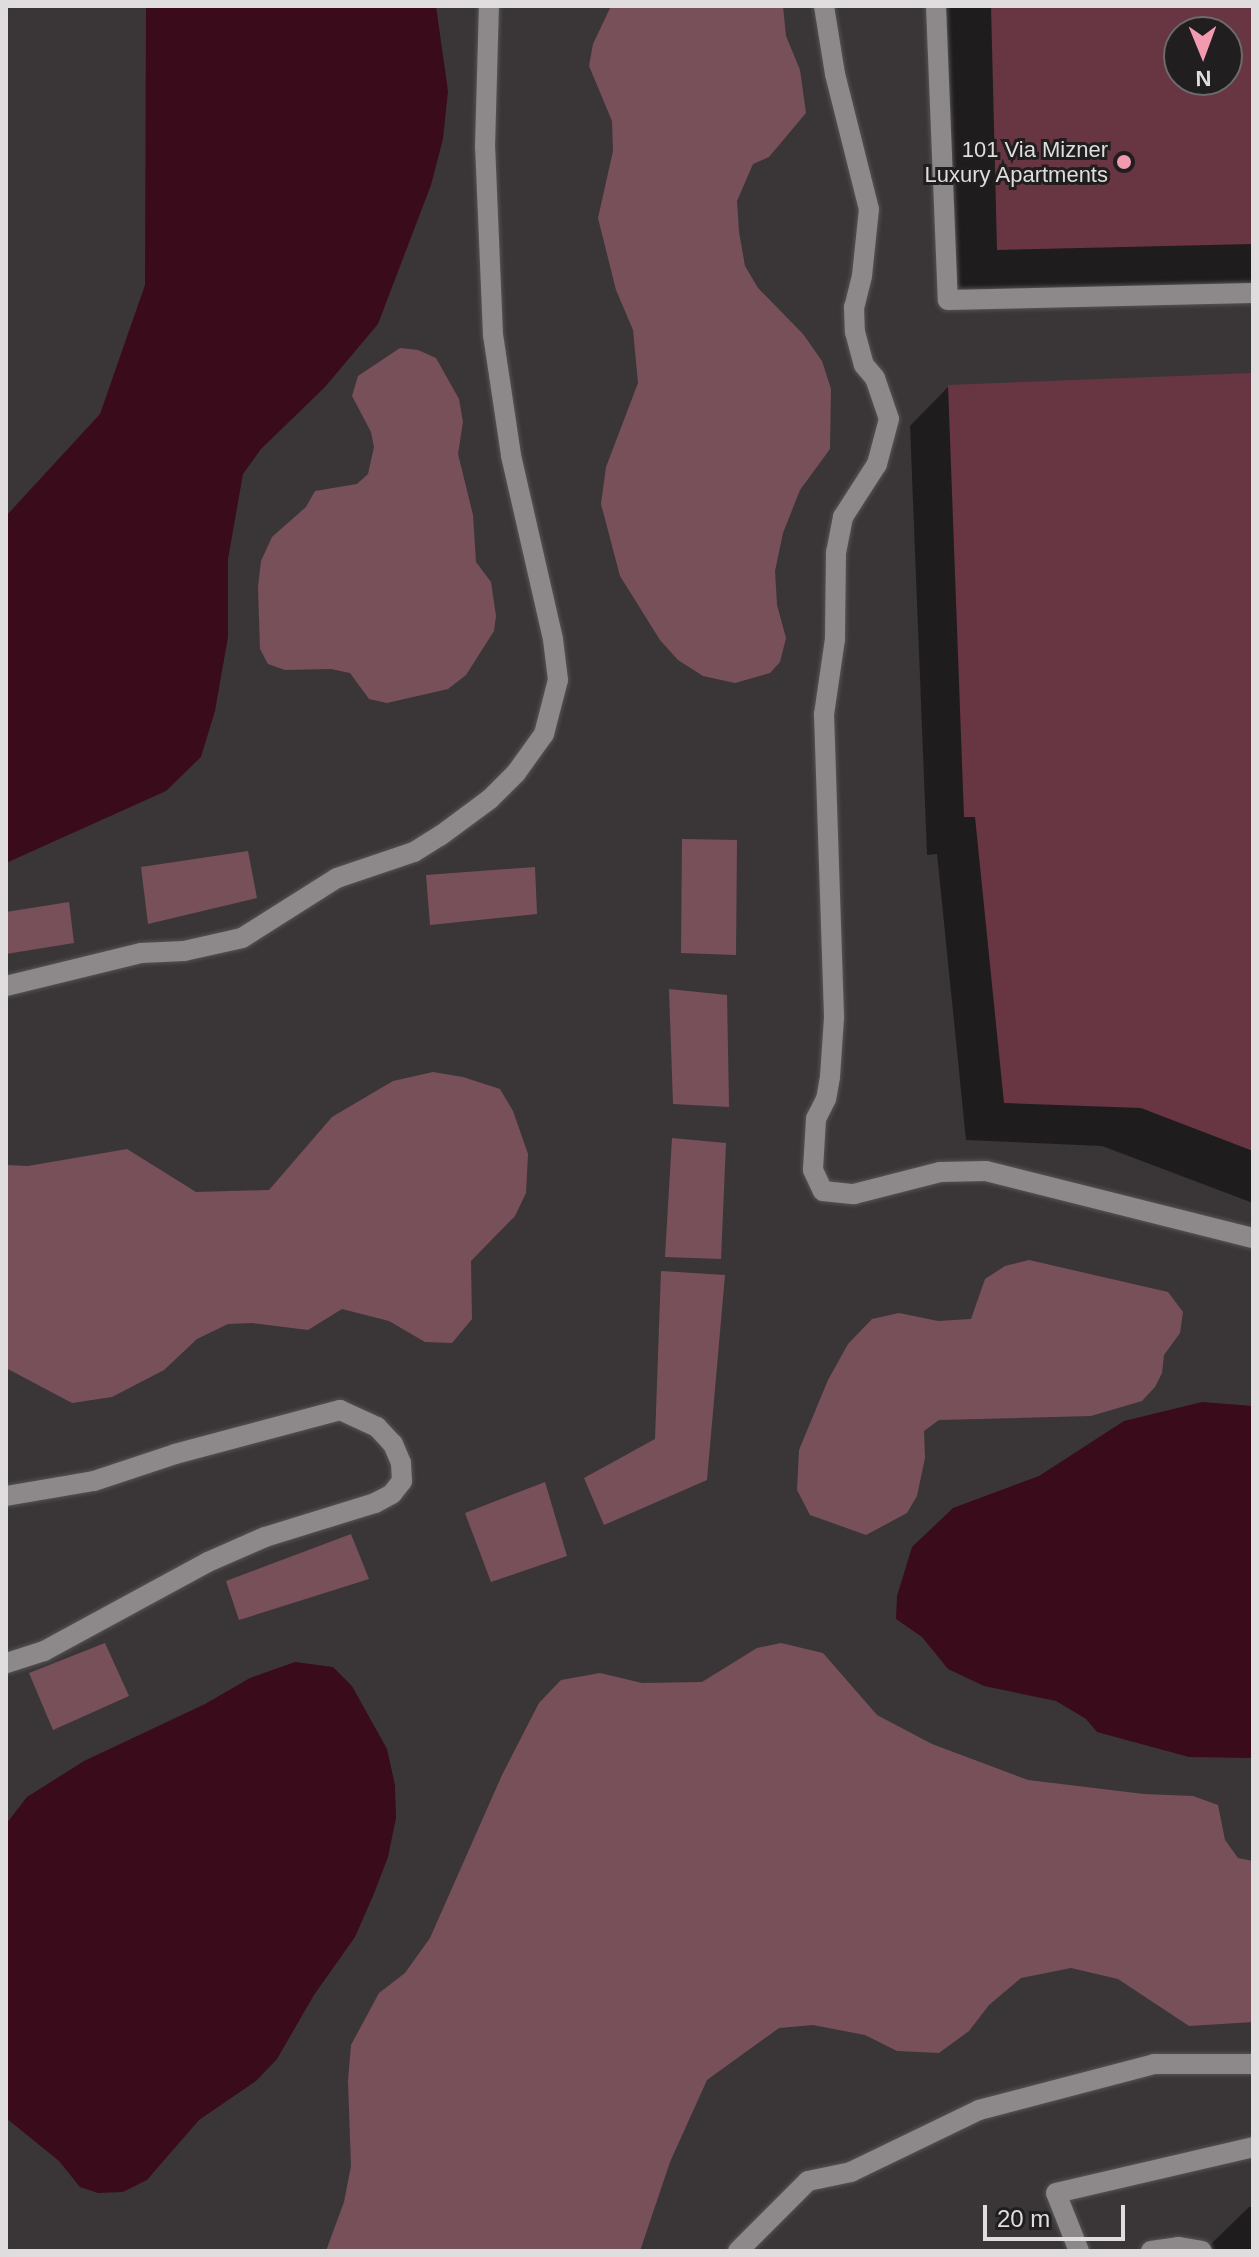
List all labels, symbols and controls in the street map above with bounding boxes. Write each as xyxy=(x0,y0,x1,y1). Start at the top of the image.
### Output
north arrow xyxy=(1163,16,1243,96)
text: N xyxy=(1195,66,1212,91)
place label: 101 Via Mizner Luxury Apartments xyxy=(923,136,1108,188)
marker: 101 Via Mizner Luxury Apartments xyxy=(1115,153,1133,171)
scale bar xyxy=(987,2189,1129,2239)
text: 20 m xyxy=(997,2205,1050,2232)

